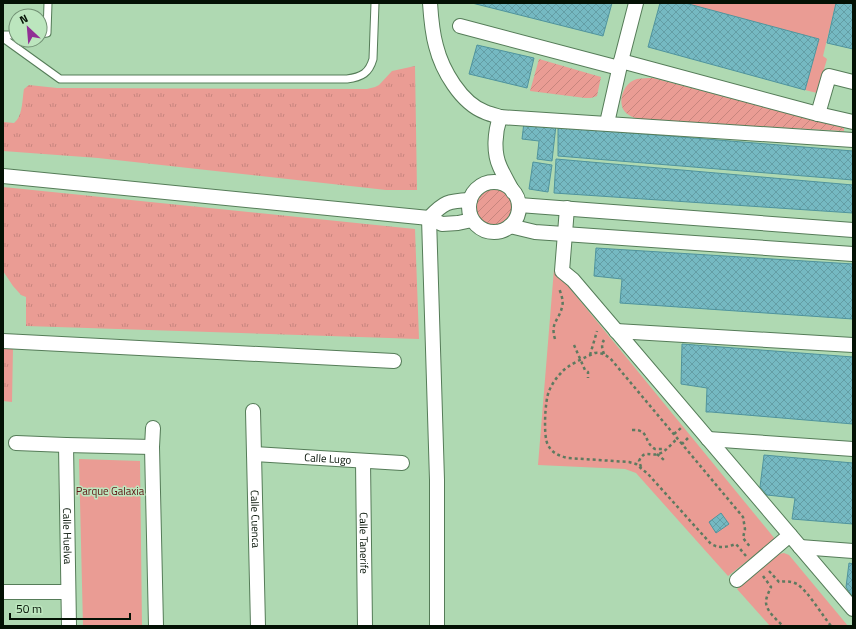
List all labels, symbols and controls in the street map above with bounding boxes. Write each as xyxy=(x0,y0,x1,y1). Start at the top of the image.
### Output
north arrow xyxy=(8,8,48,48)
text: N xyxy=(17,10,31,28)
street label: Calle Lugo xyxy=(304,449,352,468)
park label: Parque Galaxia xyxy=(76,483,145,499)
street label: Calle Cuenca xyxy=(247,490,264,549)
street label: Calle Huelva xyxy=(59,508,76,565)
street label: Calle Tanerife xyxy=(356,512,372,574)
scale bar xyxy=(10,595,130,621)
text: 50 m xyxy=(16,599,42,618)

